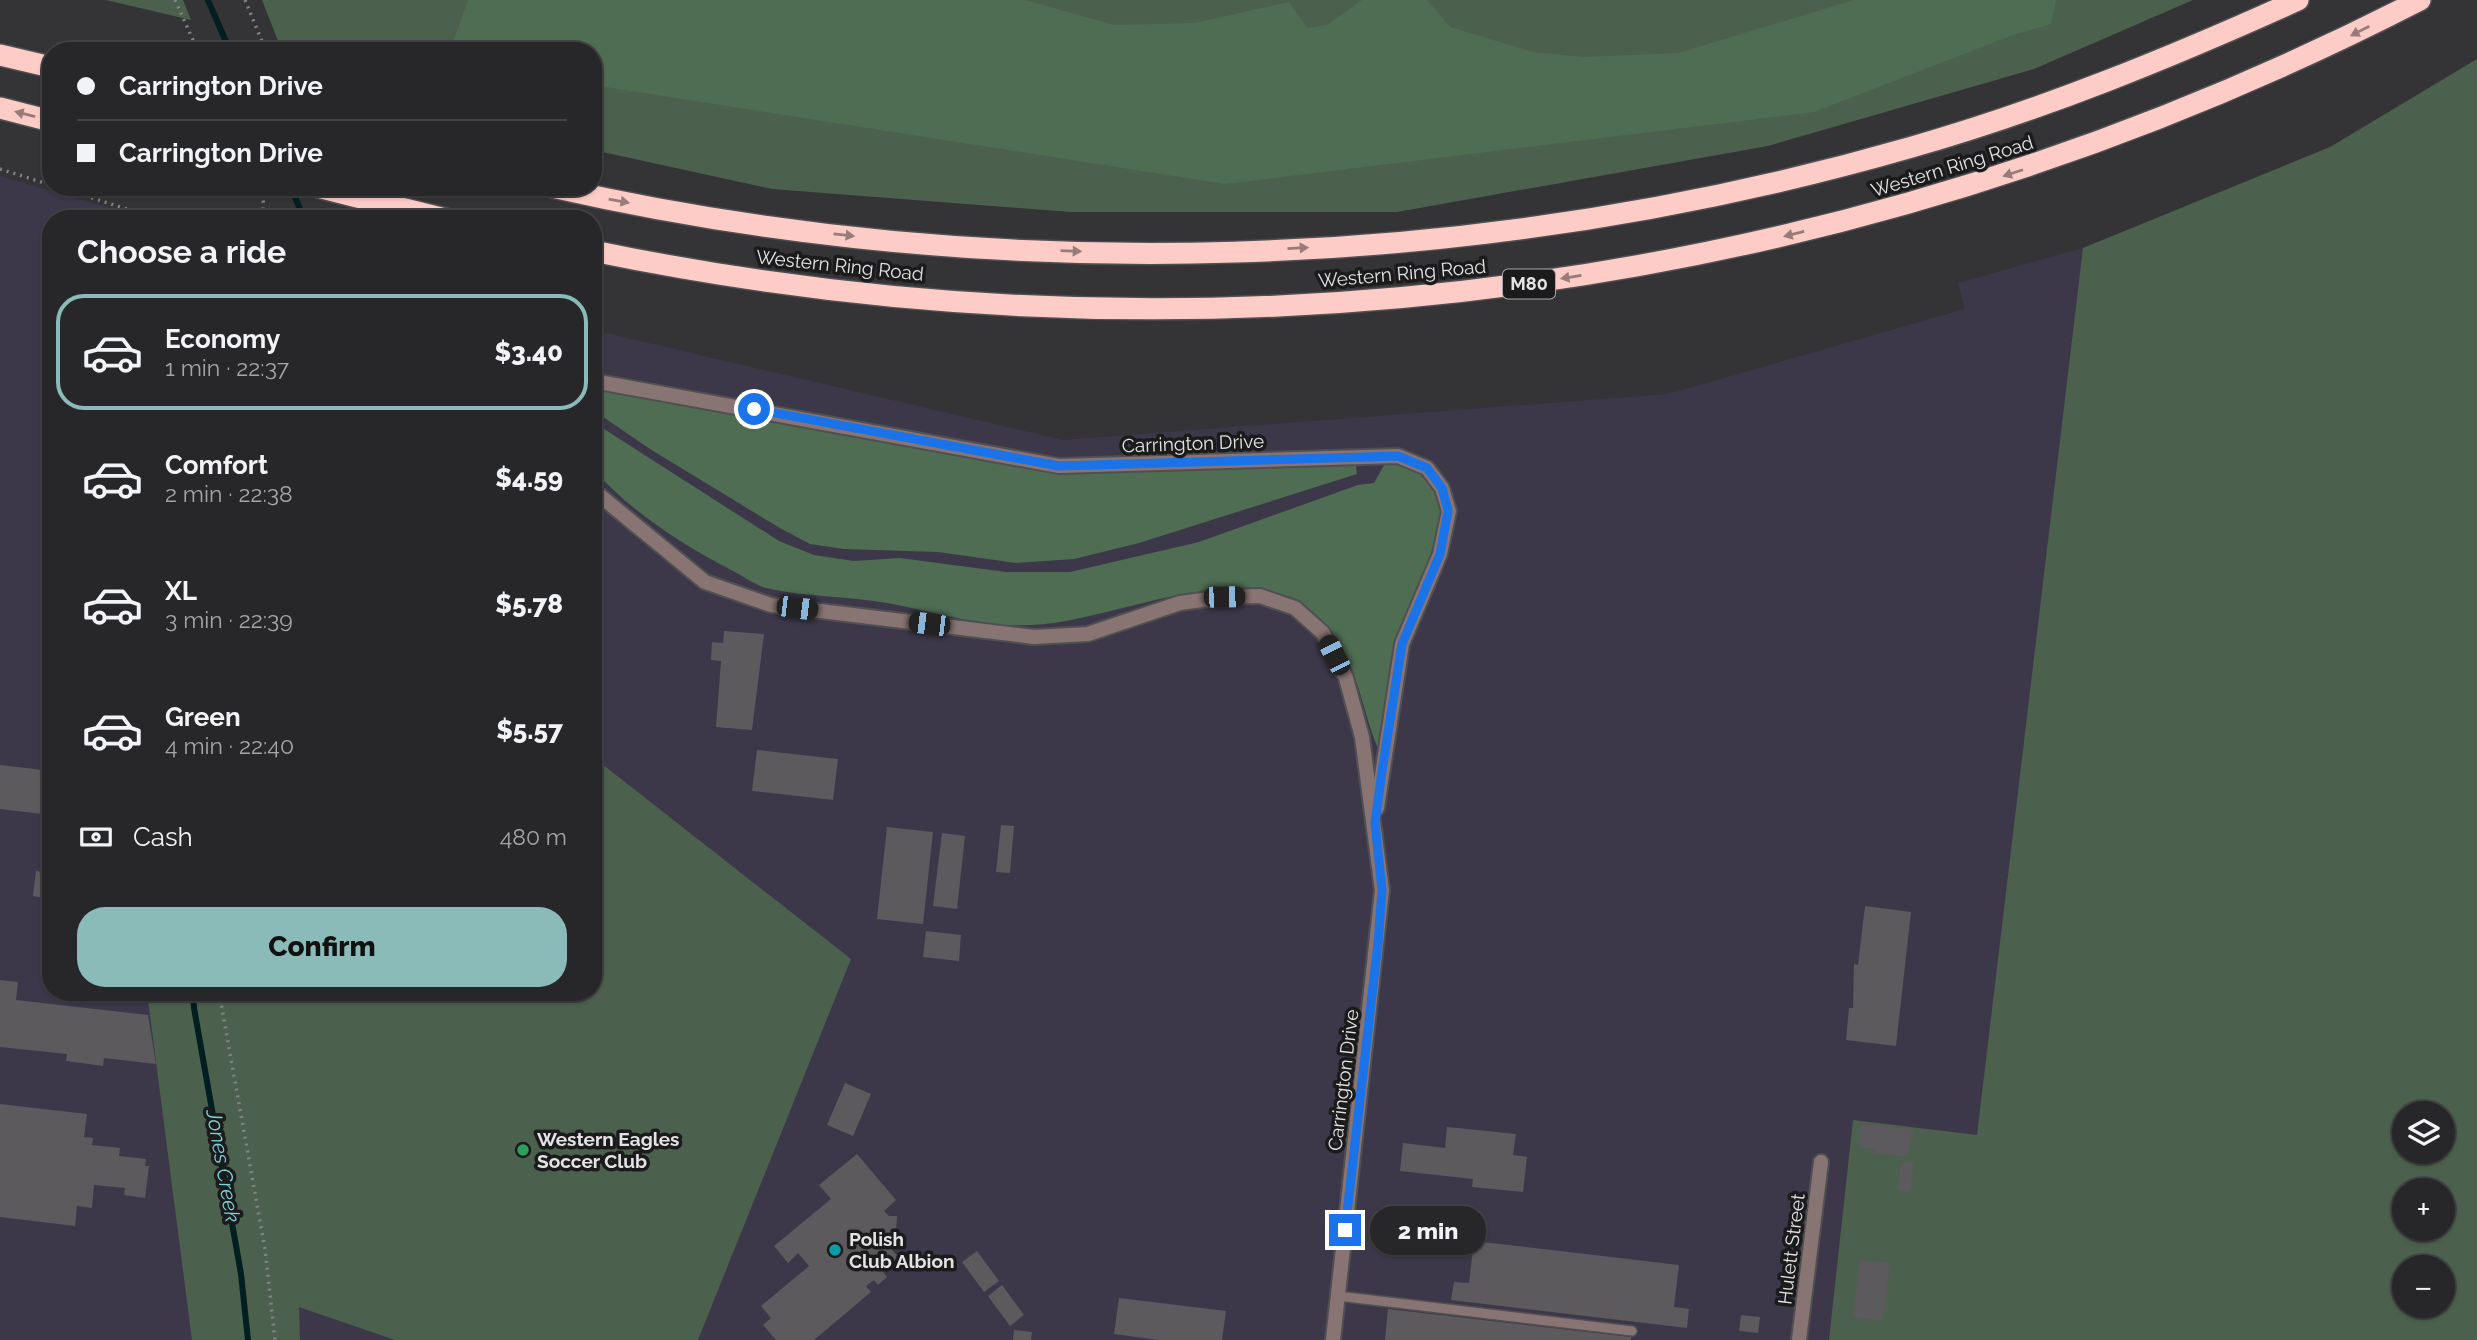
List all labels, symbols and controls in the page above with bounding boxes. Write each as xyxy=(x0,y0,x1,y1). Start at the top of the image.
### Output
one-way arrow xyxy=(2350,26,2370,37)
text: Carrington Drive xyxy=(119,71,323,101)
one-way arrow xyxy=(14,108,36,119)
street label: Western Ring Road xyxy=(1868,131,2036,201)
text: Carrington Drive xyxy=(119,138,323,168)
one-way arrow xyxy=(2003,168,2024,179)
one-way arrow xyxy=(608,196,630,207)
one-way arrow xyxy=(1783,229,1805,240)
one-way arrow xyxy=(833,230,855,241)
text: Choose a ride xyxy=(77,233,286,270)
one-way arrow xyxy=(1288,242,1310,253)
street label: Western Ring Road xyxy=(755,245,925,285)
one-way arrow xyxy=(1060,245,1082,256)
street label: Western Ring Road xyxy=(1317,255,1487,291)
road number: M80 xyxy=(1503,270,1555,298)
one-way arrow xyxy=(1560,272,1582,283)
icon: car xyxy=(81,321,144,384)
text: Economy xyxy=(165,324,280,354)
text: $3.40 xyxy=(495,337,563,367)
text: 1 min · 22:37 xyxy=(165,354,289,381)
route start xyxy=(738,393,770,425)
street label: Carrington Drive xyxy=(1121,430,1265,456)
icon: car xyxy=(81,447,144,510)
text: Comfort xyxy=(165,450,268,480)
text: $4.59 xyxy=(495,463,563,493)
text: 2 min · 22:38 xyxy=(165,480,293,507)
icon: car xyxy=(81,573,144,636)
text: XL xyxy=(165,576,197,606)
car xyxy=(1203,586,1246,608)
text: $5.78 xyxy=(495,589,563,619)
car xyxy=(775,595,820,621)
text: 3 min · 22:39 xyxy=(165,606,293,633)
car xyxy=(907,611,952,637)
car xyxy=(1316,632,1353,678)
icon: car xyxy=(81,699,144,762)
text: Green xyxy=(165,702,241,732)
text: $5.57 xyxy=(496,715,563,745)
text: 4 min · 22:40 xyxy=(165,732,294,759)
icon: cash xyxy=(77,818,115,856)
text: Cash xyxy=(133,822,193,852)
text: 480 m xyxy=(500,823,567,850)
button: Confirm xyxy=(77,907,567,987)
street label: Carrington Drive xyxy=(1323,1008,1363,1152)
map controls xyxy=(2392,1101,2455,1318)
button: layers xyxy=(2392,1101,2455,1164)
water label: Jones Creek xyxy=(201,1107,246,1224)
place label: Western Eagles Soccer Club xyxy=(537,1128,680,1172)
marker: Western Eagles Soccer Club xyxy=(515,1142,531,1158)
button: + xyxy=(2392,1178,2455,1241)
street label: Hulett Street xyxy=(1773,1192,1809,1306)
callout: 2 min xyxy=(1370,1206,1485,1254)
route end xyxy=(1329,1214,1361,1246)
text: 2 min xyxy=(1398,1217,1458,1244)
place label: Polish Club Albion xyxy=(849,1228,954,1272)
marker: Polish Club Albion xyxy=(827,1242,843,1258)
button: − xyxy=(2392,1255,2455,1318)

